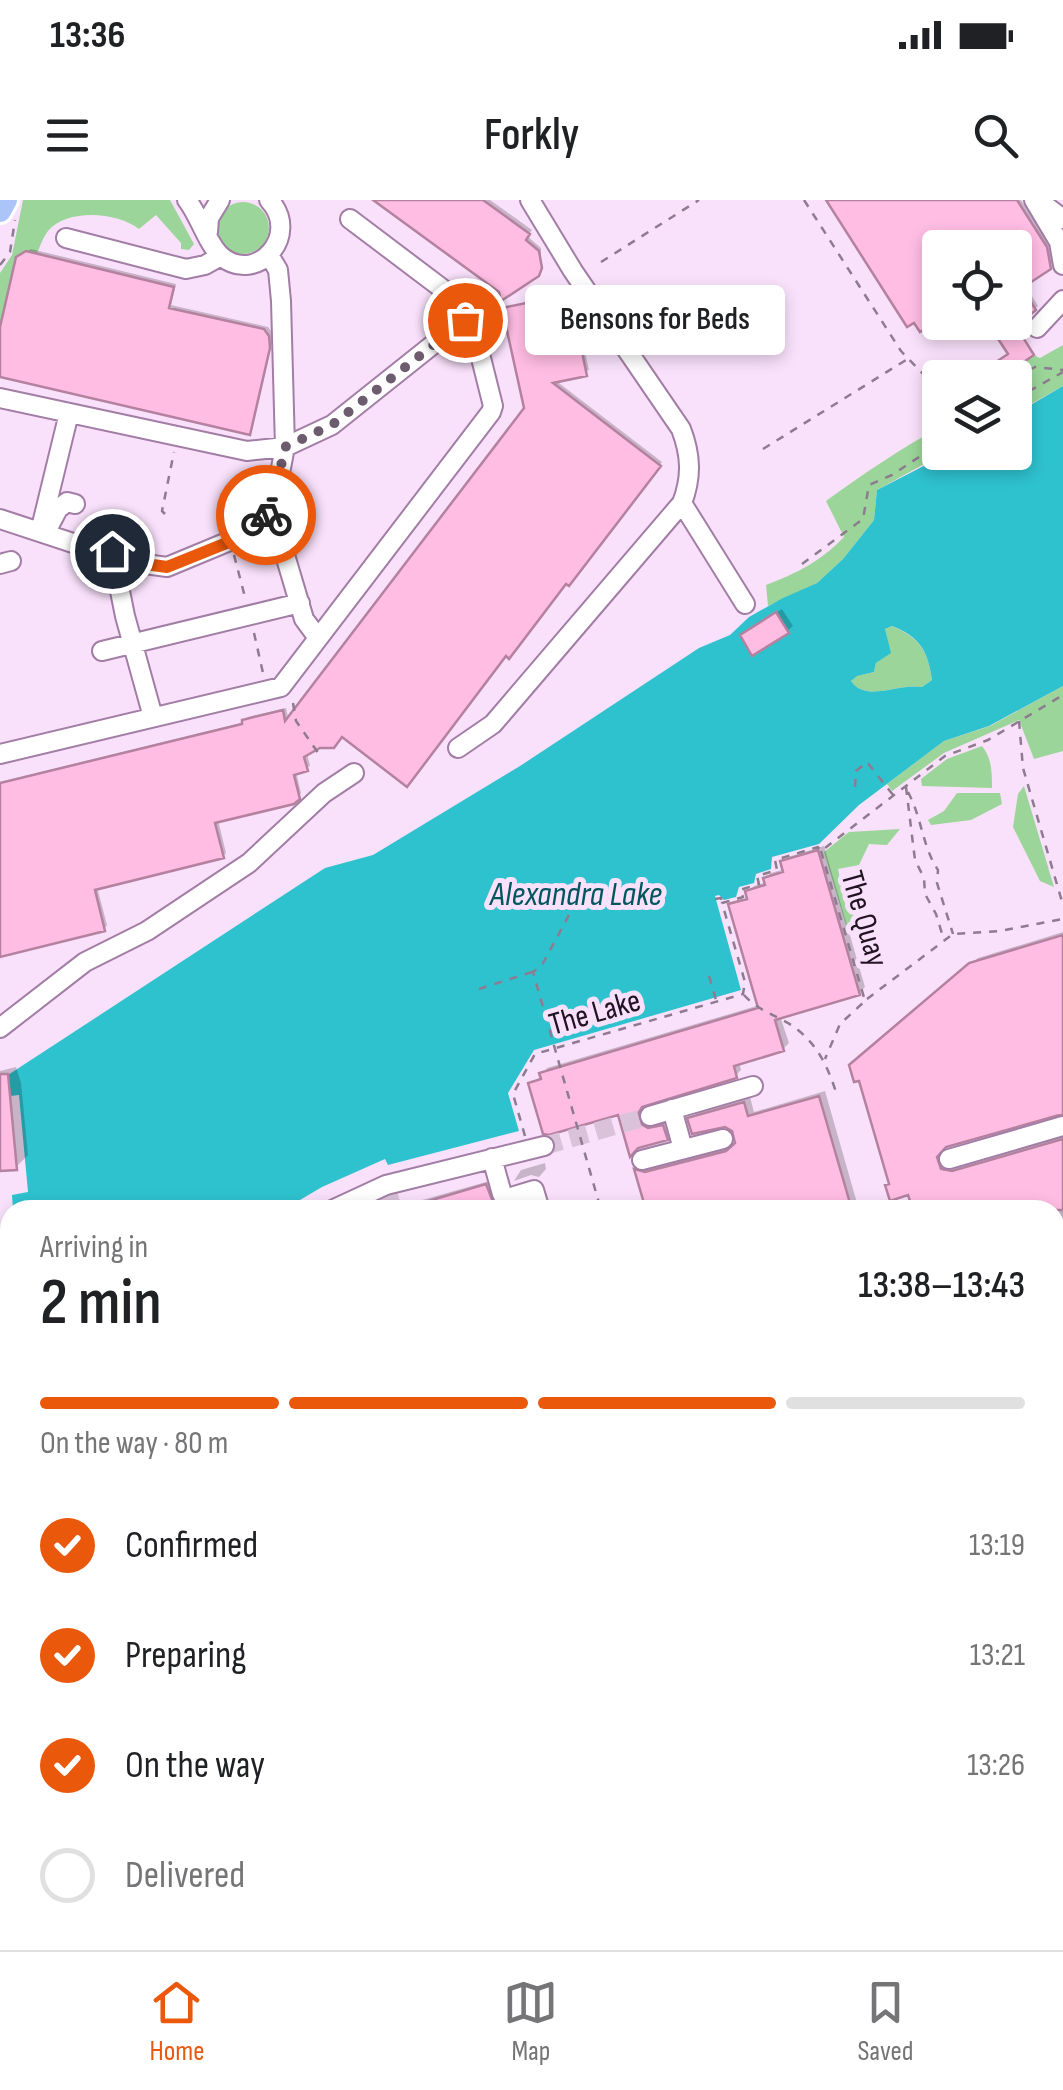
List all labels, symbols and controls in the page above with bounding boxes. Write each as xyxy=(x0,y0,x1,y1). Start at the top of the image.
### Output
text: 13:36 xyxy=(50,13,125,58)
icon: menu xyxy=(40,108,95,163)
text: Forkly xyxy=(484,108,579,163)
icon: search xyxy=(968,108,1023,163)
map controls xyxy=(922,230,1032,470)
button: locate xyxy=(922,230,1032,340)
pin xyxy=(423,278,508,363)
callout: Bensons for Beds xyxy=(525,285,785,355)
icon: bag xyxy=(438,293,493,348)
text: Bensons for Beds xyxy=(560,300,750,339)
button: layers xyxy=(922,360,1032,470)
courier xyxy=(216,465,316,565)
icon: bike xyxy=(239,488,294,543)
pin xyxy=(70,509,155,594)
icon: home xyxy=(85,524,140,579)
street label: The Quay xyxy=(832,867,896,971)
water label: Alexandra Lake xyxy=(488,873,662,916)
street label: The Lake xyxy=(545,981,645,1045)
text: Arriving in xyxy=(40,1228,148,1267)
text: 13:38–13:43 xyxy=(858,1263,1025,1308)
text: 2 min xyxy=(40,1265,162,1343)
text: On the way · 80 m xyxy=(40,1424,228,1463)
icon: check xyxy=(40,1518,95,1573)
text: Confirmed xyxy=(125,1523,258,1568)
text: 13:19 xyxy=(969,1526,1025,1565)
icon: check xyxy=(40,1628,95,1683)
text: Preparing xyxy=(125,1633,246,1678)
text: 13:21 xyxy=(970,1636,1025,1675)
icon: check xyxy=(40,1738,95,1793)
text: On the way xyxy=(125,1743,265,1788)
text: 13:26 xyxy=(967,1746,1025,1785)
text: Delivered xyxy=(125,1853,245,1898)
tab: Home xyxy=(149,1975,205,2068)
tab: Map xyxy=(503,1975,558,2068)
tab: Saved xyxy=(857,1975,914,2068)

